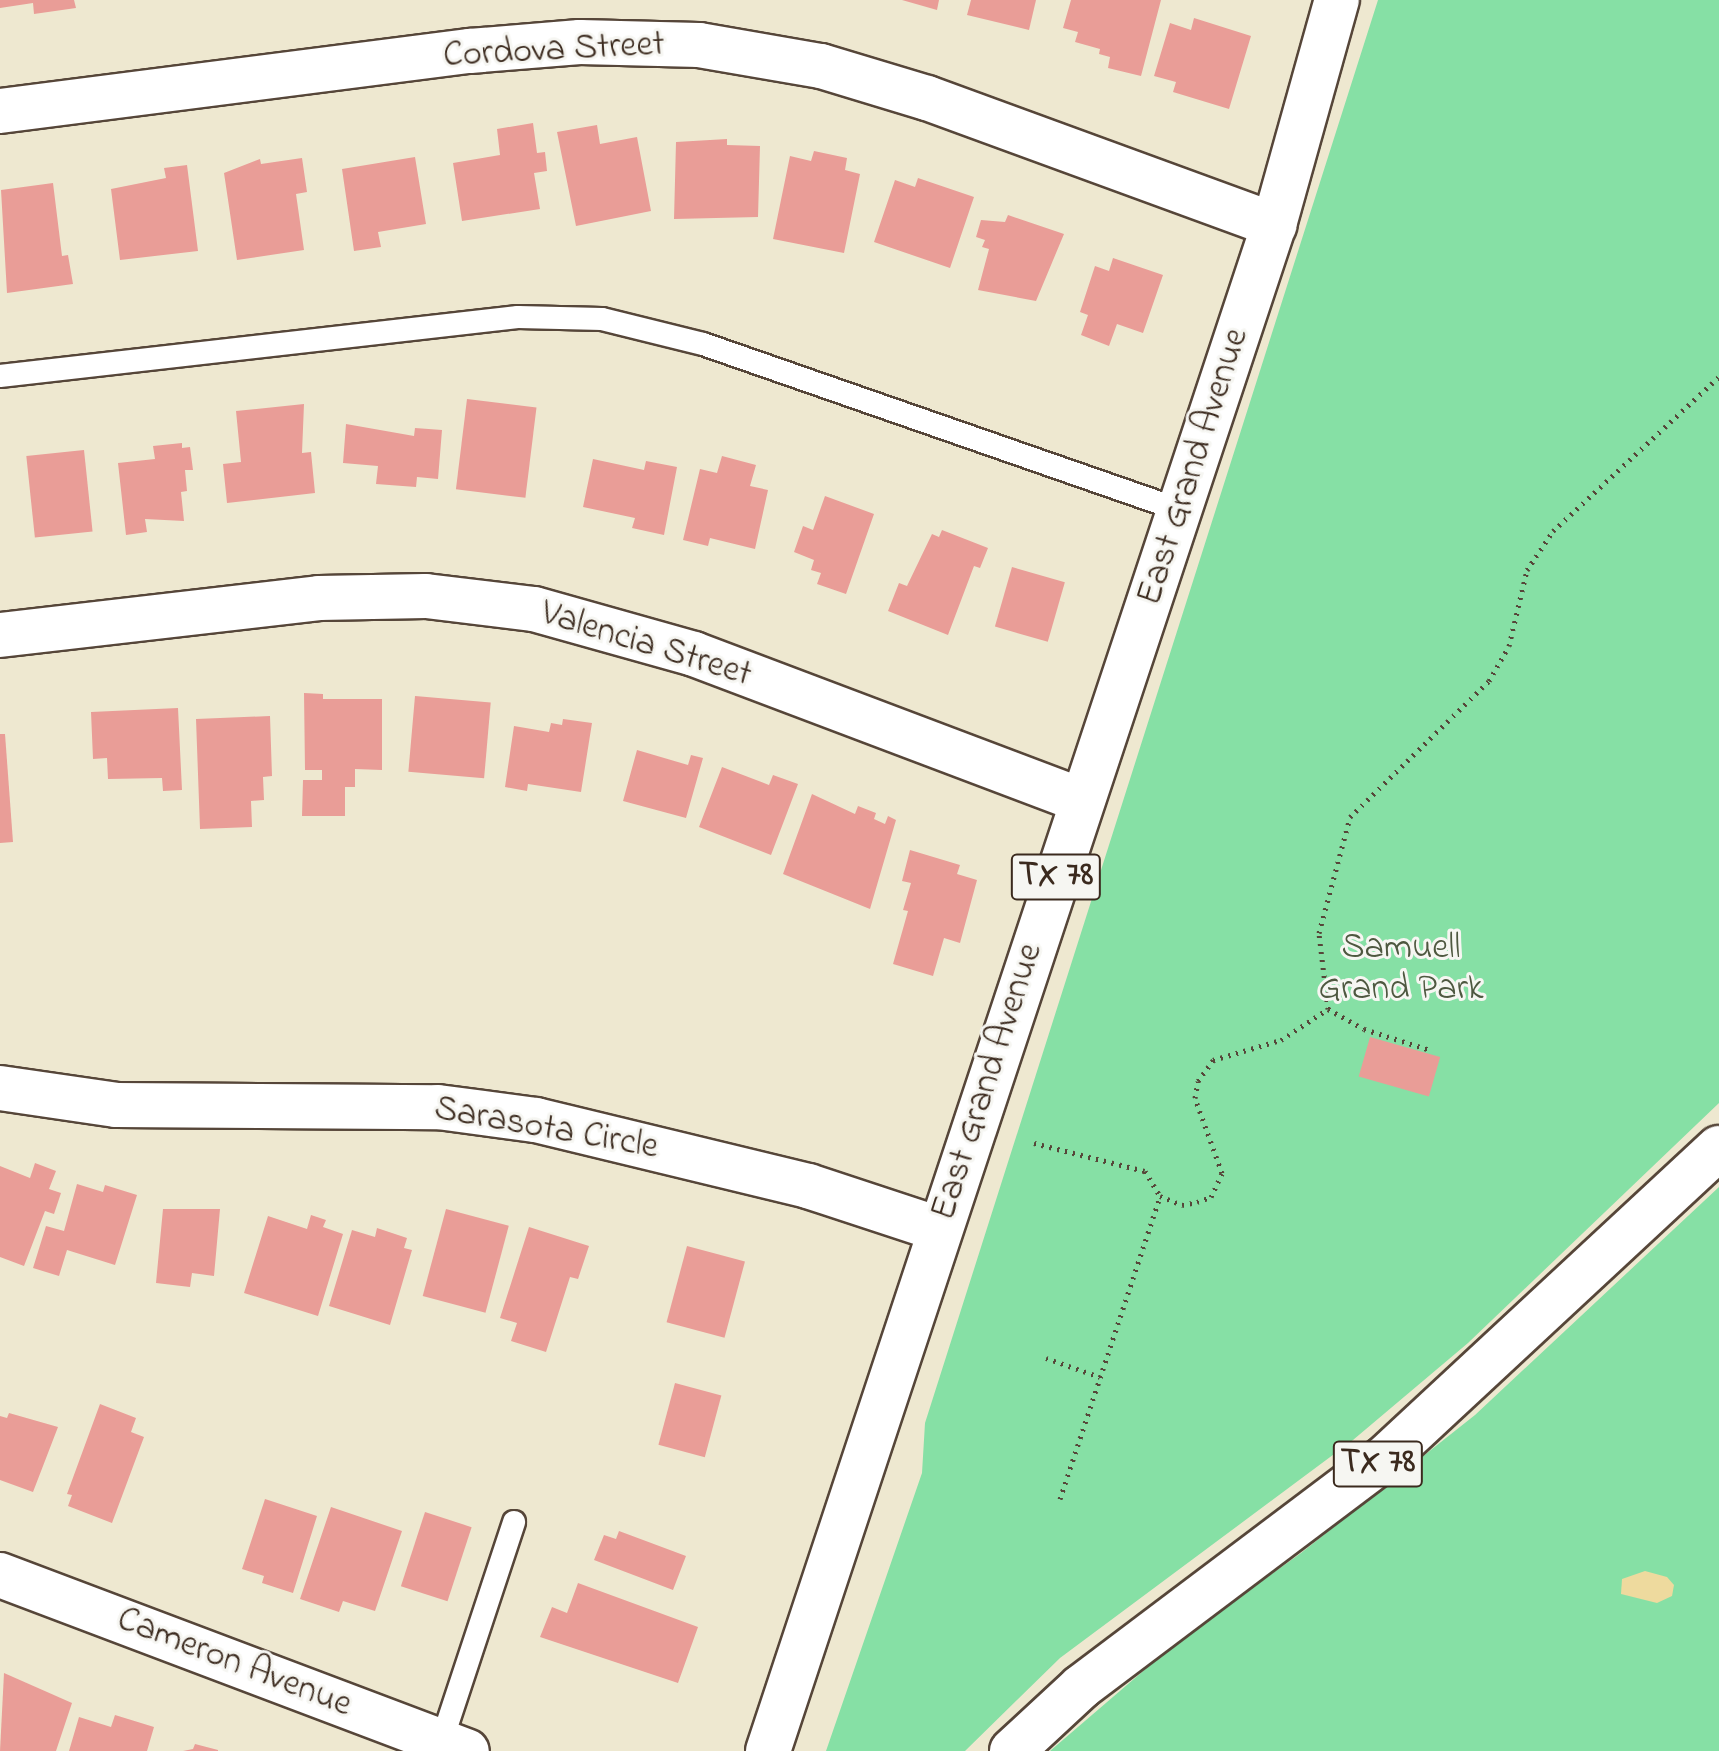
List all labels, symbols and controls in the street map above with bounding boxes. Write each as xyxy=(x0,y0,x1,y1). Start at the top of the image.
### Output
street label: Cordova Street xyxy=(442,24,666,78)
street label: East Grand Avenue xyxy=(1129,323,1259,611)
street label: Valencia Street xyxy=(535,592,757,698)
road number: TX 78 xyxy=(1010,847,1102,907)
park label: Samuell Grand Park xyxy=(1318,926,1484,1011)
street label: East Grand Avenue xyxy=(923,938,1053,1226)
street label: Sarasota Circle xyxy=(431,1088,661,1170)
road number: TX 78 xyxy=(1332,1434,1424,1494)
street label: Cameron Avenue xyxy=(111,1598,357,1728)

